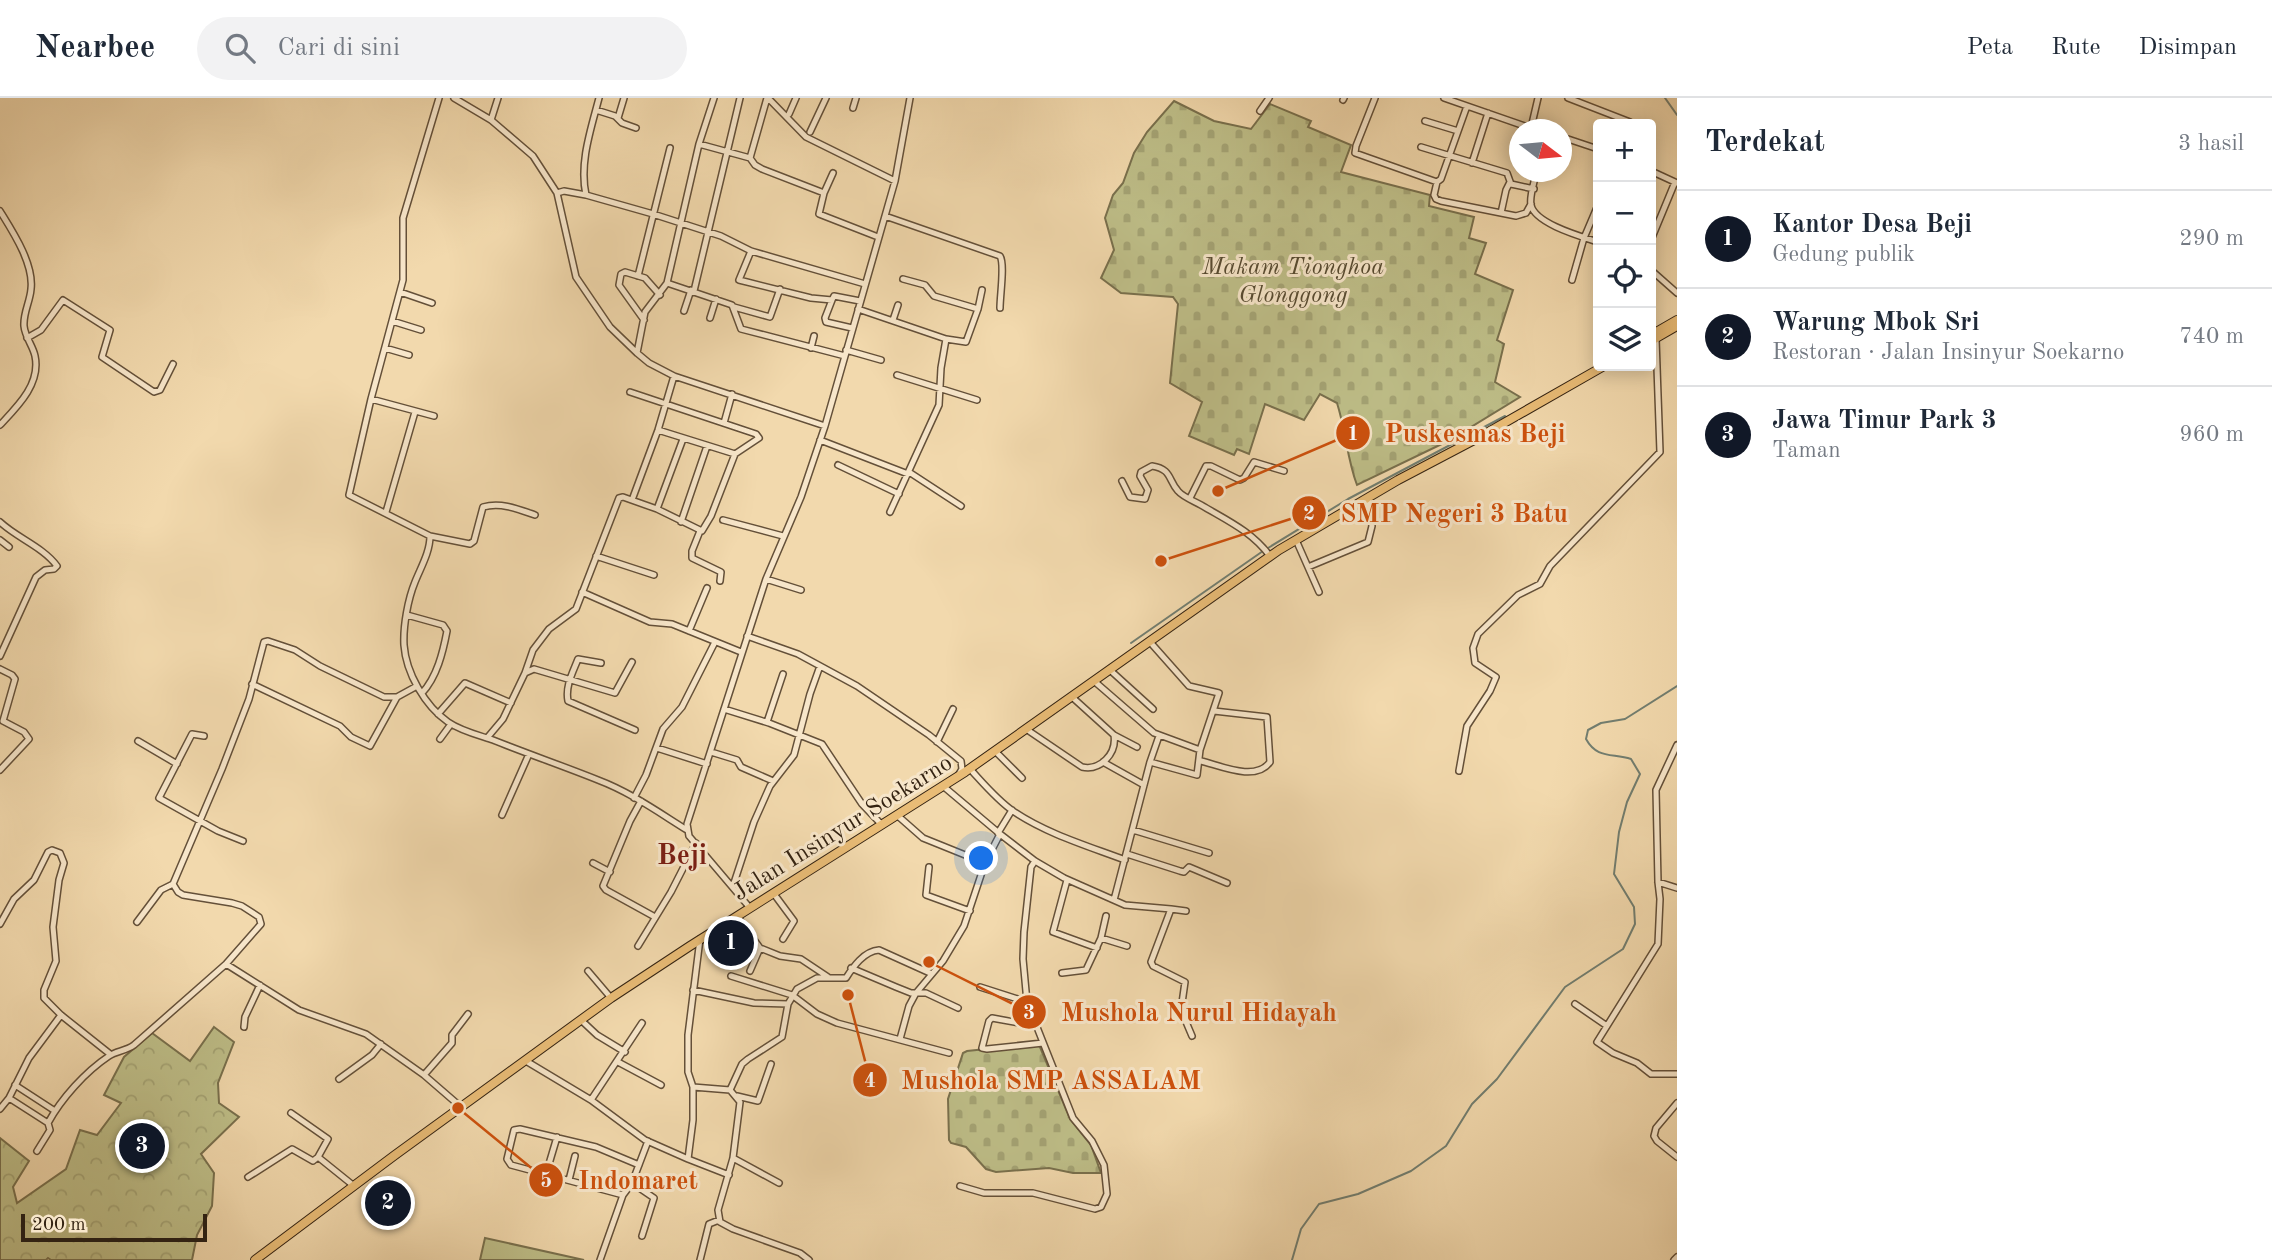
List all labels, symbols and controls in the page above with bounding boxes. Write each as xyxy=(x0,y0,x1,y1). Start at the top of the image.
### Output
search box xyxy=(197,17,687,80)
icon: search xyxy=(221,29,259,67)
text: Nearbee xyxy=(35,32,155,65)
text: Cari di sini xyxy=(277,35,400,61)
text: Peta xyxy=(1967,36,2013,60)
text: Rute xyxy=(2051,36,2101,60)
text: Disimpan xyxy=(2139,36,2237,60)
north arrow xyxy=(1509,119,1572,182)
map controls xyxy=(1593,119,1656,371)
button: + xyxy=(1593,119,1656,182)
text: Terdekat xyxy=(1705,128,1825,158)
text: 3 hasil xyxy=(2178,132,2244,155)
button: − xyxy=(1593,182,1656,245)
text: Kantor Desa Beji xyxy=(1772,212,1972,238)
text: 1 xyxy=(1721,227,1735,250)
text: 290 m xyxy=(2179,227,2244,250)
text: Gedung publik xyxy=(1772,243,1915,266)
button: locate xyxy=(1593,245,1656,308)
park label: Makam Tionghoa Glonggong xyxy=(1201,256,1384,308)
button: layers xyxy=(1593,308,1656,371)
text: Warung Mbok Sri xyxy=(1772,310,1979,336)
text: 2 xyxy=(1721,325,1735,348)
text: 740 m xyxy=(2179,325,2244,348)
text: Restoran · Jalan Insinyur Soekarno xyxy=(1772,341,2125,364)
text: Jawa Timur Park 3 xyxy=(1772,408,1997,434)
callout: Puskesmas Beji xyxy=(1335,409,1579,456)
text: Puskesmas Beji xyxy=(1385,422,1565,448)
text: 3 xyxy=(1721,423,1735,446)
text: 960 m xyxy=(2179,423,2244,446)
text: 1 xyxy=(1347,424,1359,445)
text: Taman xyxy=(1772,439,1841,462)
callout: SMP Negeri 3 Batu xyxy=(1291,489,1582,536)
text: SMP Negeri 3 Batu xyxy=(1340,502,1568,528)
text: 2 xyxy=(1303,504,1315,525)
street label: Jalan Insinyur Soekarno xyxy=(729,751,957,906)
your location xyxy=(964,841,998,875)
district label: Beji xyxy=(657,843,707,871)
pin: 1 xyxy=(708,917,754,969)
callout: Mushola Nurul Hidayah xyxy=(1012,988,1351,1035)
text: Mushola Nurul Hidayah xyxy=(1061,1001,1337,1027)
text: 3 xyxy=(1023,1003,1035,1024)
callout: Mushola SMP ASSALAM xyxy=(852,1056,1215,1103)
text: Mushola SMP ASSALAM xyxy=(901,1069,1201,1095)
text: 4 xyxy=(864,1071,876,1092)
pin: 3 xyxy=(119,1120,165,1172)
callout: Indomaret xyxy=(529,1156,712,1203)
text: Indomaret xyxy=(578,1169,698,1195)
text: 5 xyxy=(540,1171,552,1192)
pin: 2 xyxy=(365,1177,411,1229)
scale bar xyxy=(21,1211,206,1243)
text: 200 m xyxy=(32,1216,85,1235)

